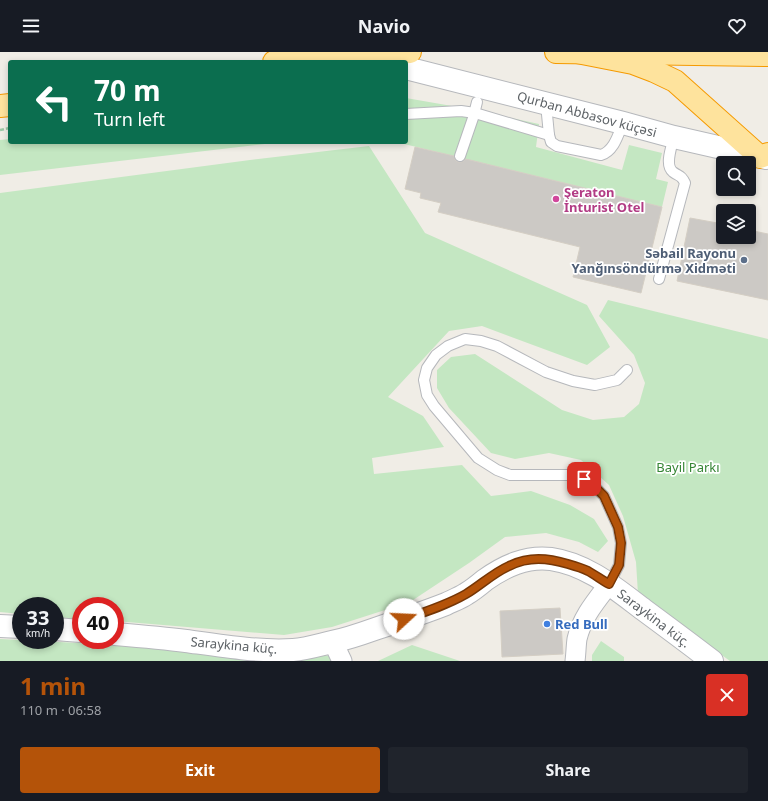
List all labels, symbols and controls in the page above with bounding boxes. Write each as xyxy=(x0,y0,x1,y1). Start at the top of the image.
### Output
text: Navio xyxy=(358,14,410,38)
icon: menu xyxy=(20,15,42,37)
icon: heart xyxy=(726,15,748,37)
text: 70 m xyxy=(94,71,161,109)
icon: left xyxy=(28,76,80,128)
street label: Qurban Abbasov küçəsi xyxy=(515,87,659,141)
text: Turn left xyxy=(94,107,165,131)
map controls xyxy=(716,156,756,244)
button: search xyxy=(716,156,756,196)
place label: Şeraton İnturist Otel xyxy=(564,183,644,216)
marker: Şeraton İnturist Otel xyxy=(551,194,561,204)
button: layers xyxy=(716,204,756,244)
place label: Səbail Rayonu Yanğınsöndürmə Xidməti xyxy=(572,244,736,277)
marker: Səbail Rayonu Yanğınsöndürmə Xidməti xyxy=(739,255,749,265)
park label: Bayil Parkı xyxy=(656,458,720,476)
pin xyxy=(567,462,601,496)
icon: arrive xyxy=(573,468,595,490)
street label: Saraykina küç. xyxy=(614,585,694,651)
speed limit sign: 40 xyxy=(72,597,124,649)
position arrow xyxy=(383,598,425,640)
text: 33 xyxy=(27,604,49,631)
place label: Red Bull xyxy=(555,615,608,633)
marker: Red Bull xyxy=(542,619,552,629)
text: km/h xyxy=(26,626,50,640)
street label: Saraykina küç. xyxy=(190,632,278,658)
text: 1 min xyxy=(20,669,86,702)
button: close xyxy=(706,674,748,716)
text: 110 m · 06:58 xyxy=(20,701,101,719)
button: Exit xyxy=(20,747,380,793)
button: Share xyxy=(388,747,748,793)

